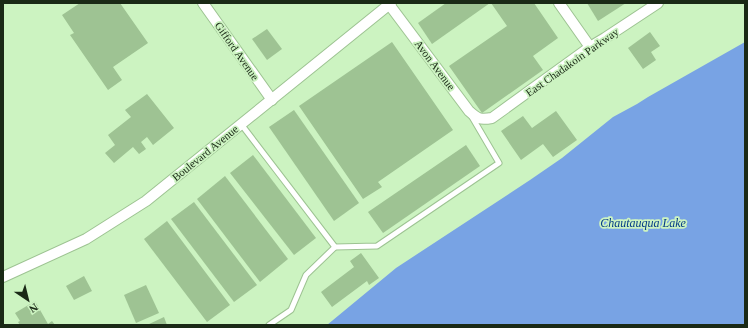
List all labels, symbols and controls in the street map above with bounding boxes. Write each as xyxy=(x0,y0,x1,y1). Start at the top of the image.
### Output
street label: Gifford Avenue xyxy=(212,20,262,83)
street label: East Chadakoin Parkway xyxy=(523,25,621,99)
street label: Avon Avenue xyxy=(412,38,458,92)
street label: Boulevard Avenue xyxy=(170,123,240,183)
water label: Chautauqua Lake xyxy=(600,216,687,230)
north arrow xyxy=(8,280,48,320)
text: N xyxy=(27,301,40,315)

